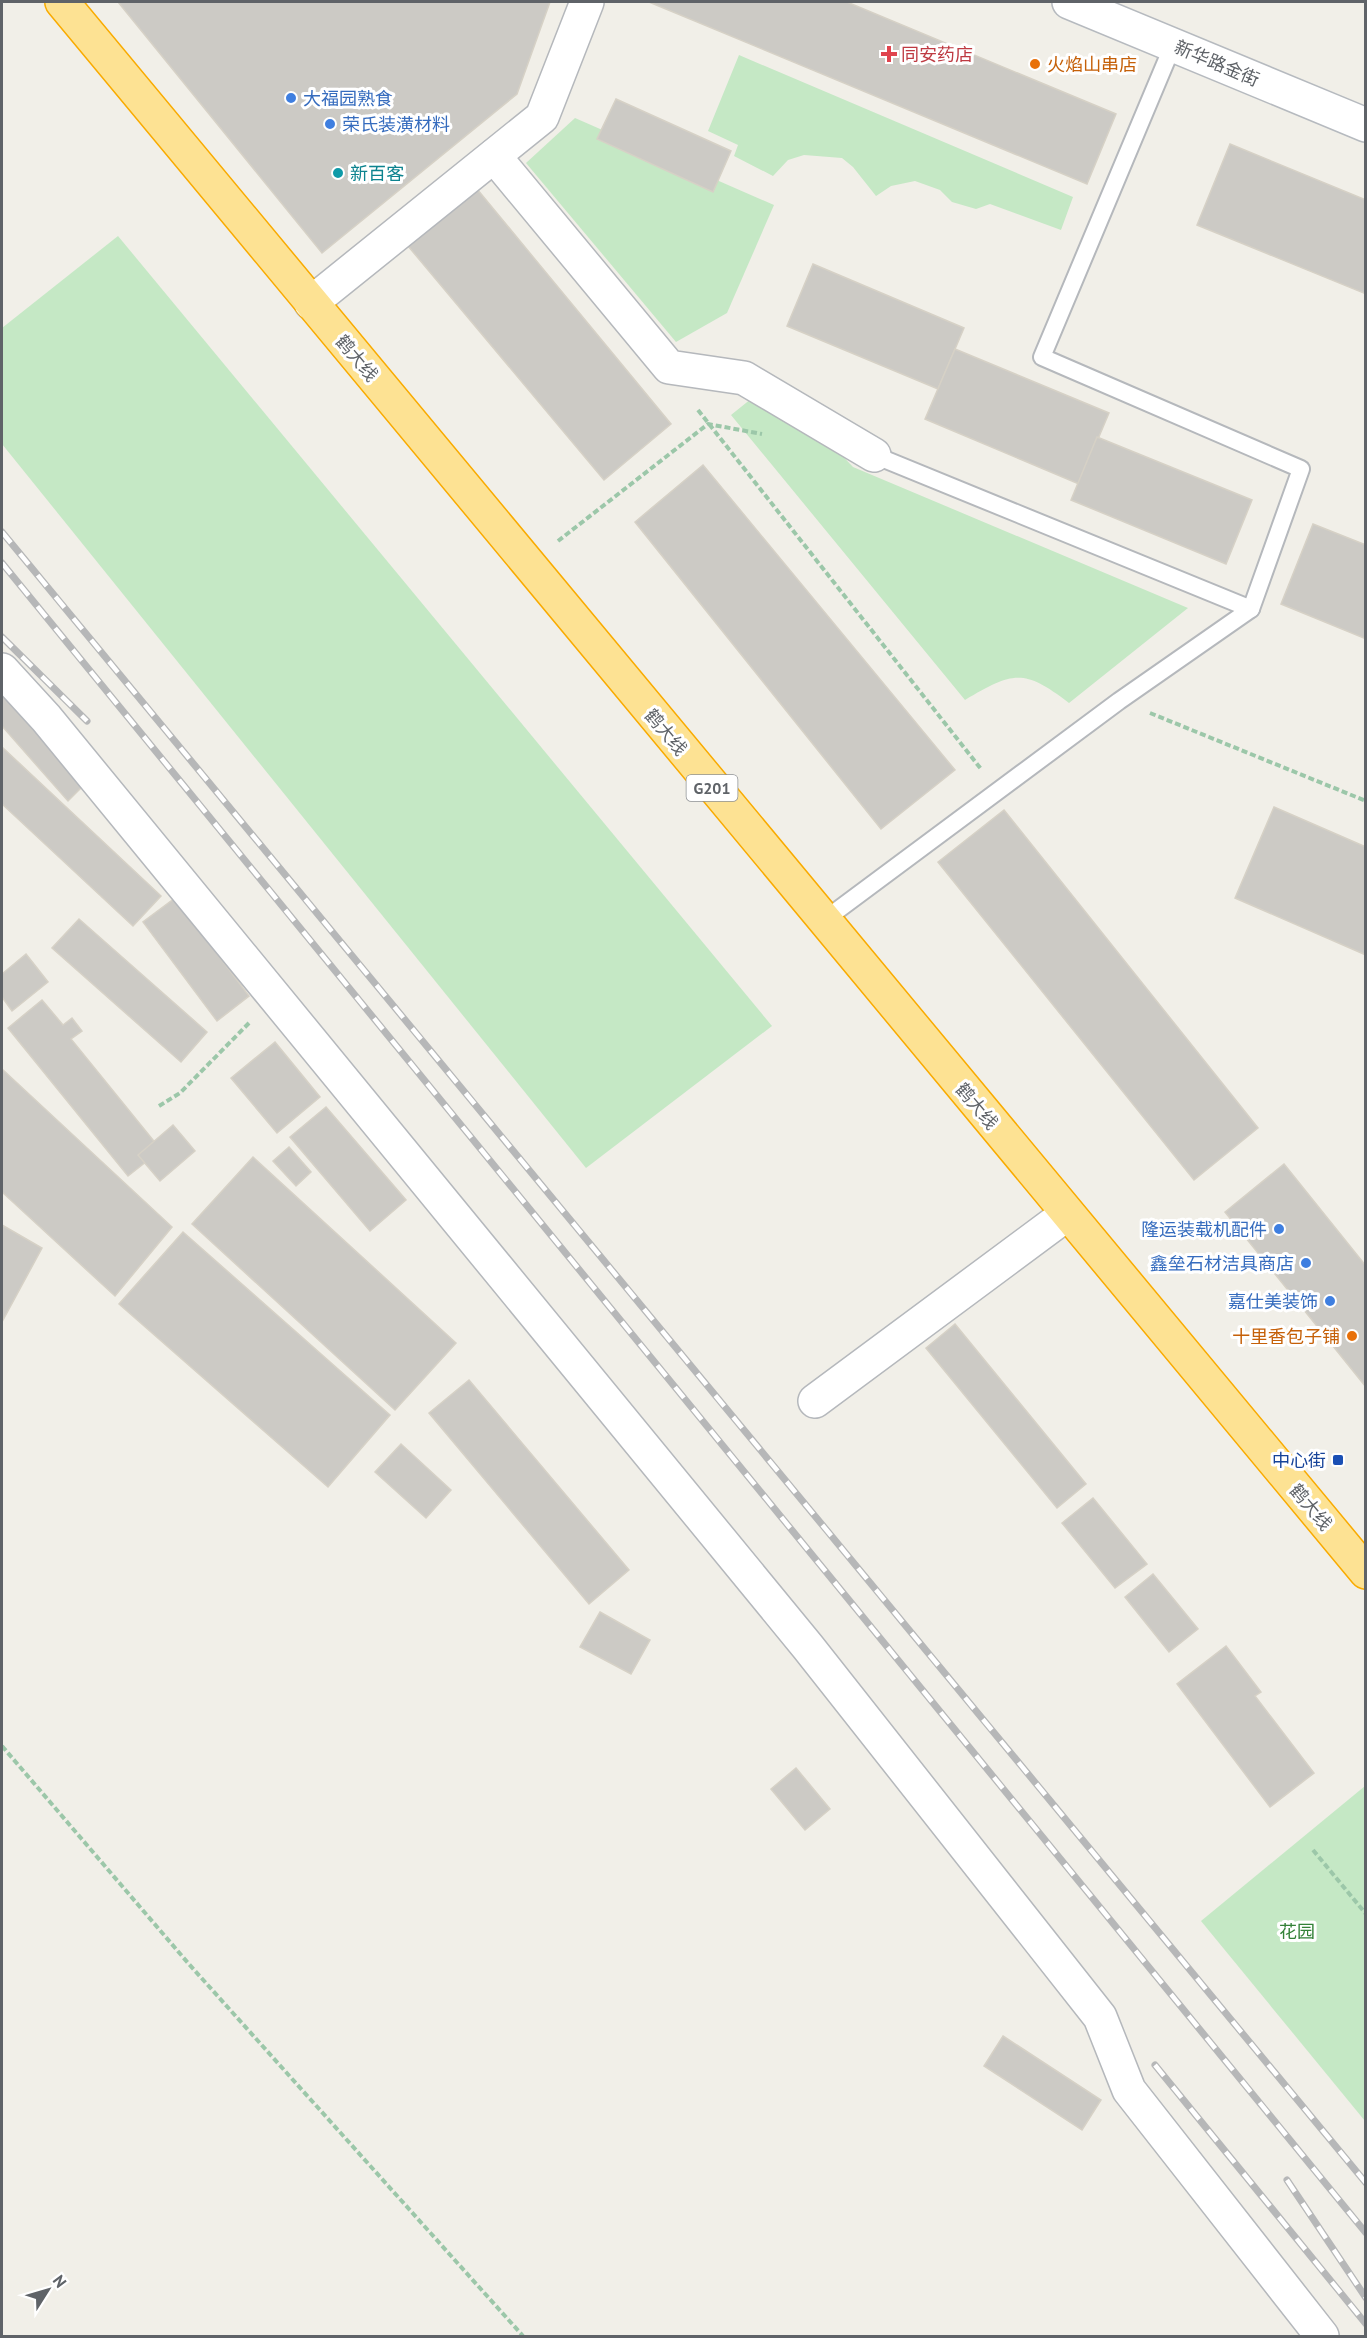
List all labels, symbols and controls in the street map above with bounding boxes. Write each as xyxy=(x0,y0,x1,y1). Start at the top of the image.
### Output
street label: 新华路金街 xyxy=(1171,35,1263,91)
place label: 同安药店 xyxy=(901,43,973,66)
marker: 同安药店 xyxy=(882,47,896,61)
place label: 火焰山串店 xyxy=(1047,53,1137,76)
marker: 火焰山串店 xyxy=(1028,57,1042,71)
place label: 大福园熟食 xyxy=(303,87,393,110)
marker: 大福园熟食 xyxy=(284,91,298,105)
place label: 荣氏装潢材料 xyxy=(342,113,450,136)
marker: 荣氏装潢材料 xyxy=(323,117,337,131)
place label: 新百客 xyxy=(350,162,404,185)
marker: 新百客 xyxy=(331,166,345,180)
street label: 鹤大线 xyxy=(331,330,383,386)
street label: 鹤大线 xyxy=(640,704,692,760)
road number: G201 xyxy=(686,775,738,801)
street label: 鹤大线 xyxy=(951,1078,1003,1134)
place label: 隆运装载机配件 xyxy=(1141,1218,1267,1241)
marker: 隆运装载机配件 xyxy=(1272,1222,1286,1236)
place label: 鑫垒石材洁具商店 xyxy=(1150,1252,1294,1275)
marker: 鑫垒石材洁具商店 xyxy=(1299,1256,1313,1270)
place label: 嘉仕美装饰 xyxy=(1228,1290,1318,1313)
marker: 嘉仕美装饰 xyxy=(1323,1294,1337,1308)
place label: 十里香包子铺 xyxy=(1232,1325,1340,1348)
marker: 十里香包子铺 xyxy=(1345,1329,1359,1343)
place label: 中心街 xyxy=(1272,1449,1326,1472)
marker: 中心街 xyxy=(1331,1453,1345,1467)
street label: 鹤大线 xyxy=(1285,1479,1337,1535)
park label: 花园 xyxy=(1279,1920,1315,1943)
north arrow xyxy=(18,2260,78,2320)
text: N xyxy=(49,2271,71,2291)

